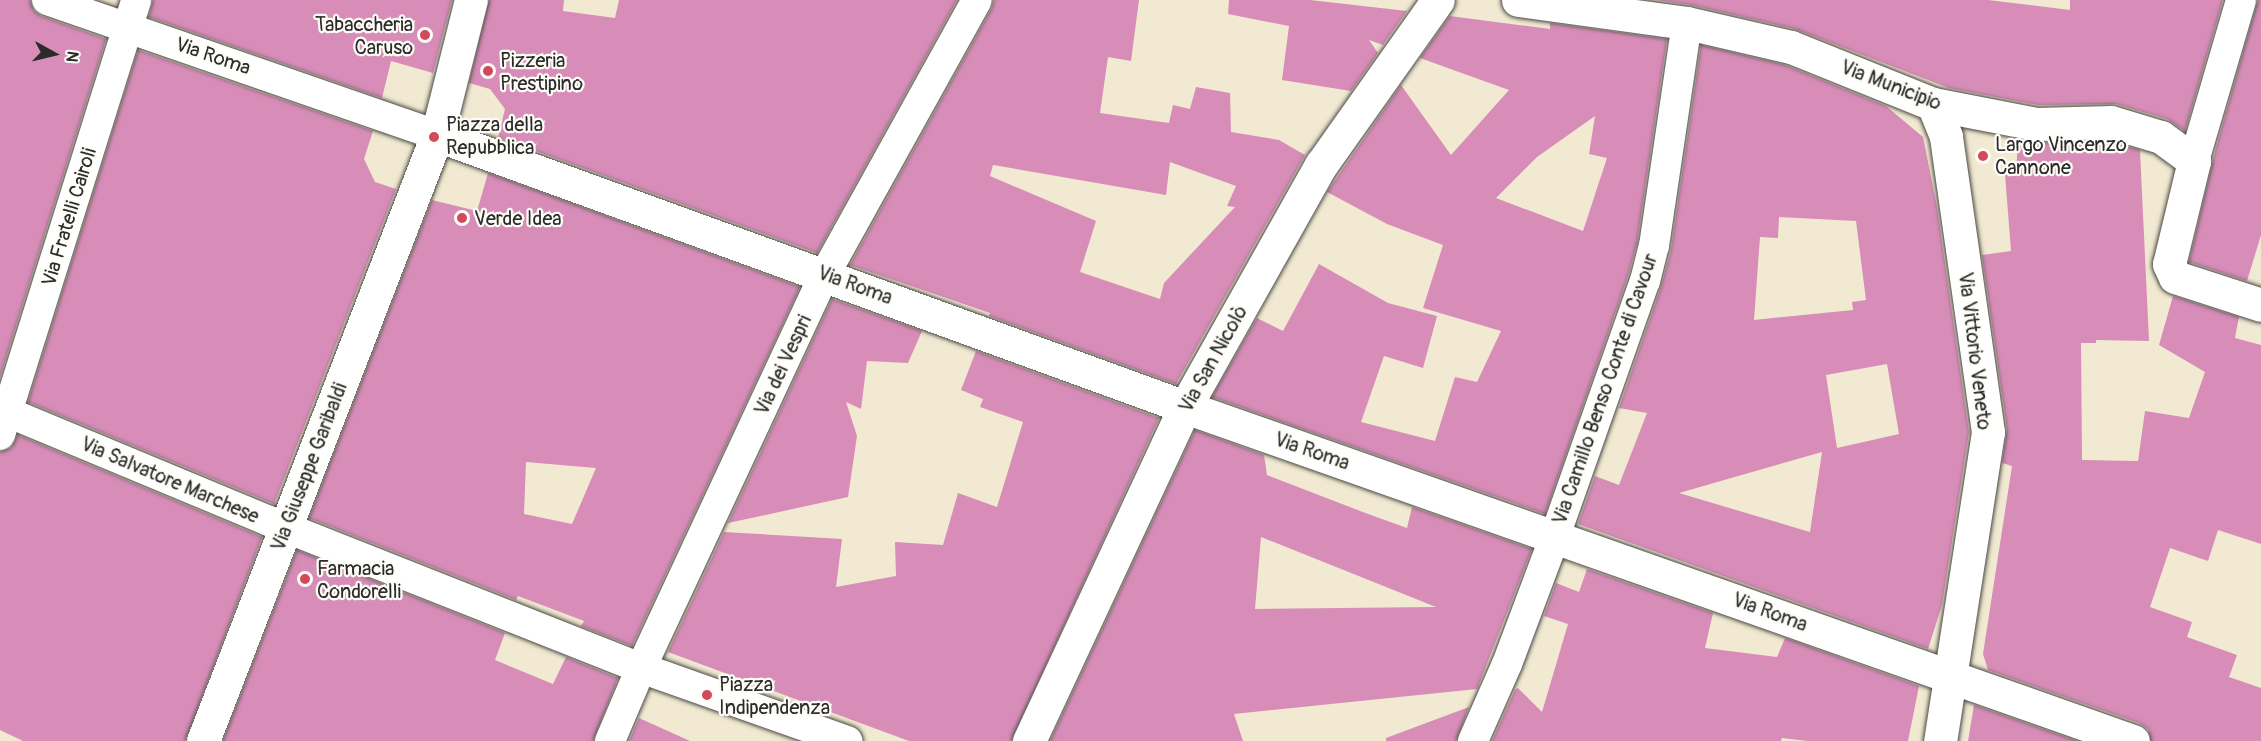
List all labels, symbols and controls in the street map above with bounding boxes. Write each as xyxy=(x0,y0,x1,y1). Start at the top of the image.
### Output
place label: Tabaccheria Caruso xyxy=(315,12,413,59)
north arrow xyxy=(24,24,84,84)
marker: Tabaccheria Caruso xyxy=(418,28,432,42)
street label: Via Roma xyxy=(172,32,254,80)
place label: Pizzeria Prestipino xyxy=(500,48,583,95)
text: N xyxy=(61,50,82,63)
street label: Via Municipio xyxy=(1837,55,1945,115)
marker: Pizzeria Prestipino xyxy=(481,64,495,78)
place label: Piazza della Repubblica xyxy=(446,113,543,160)
marker: Piazza della Repubblica xyxy=(427,130,441,144)
place label: Largo Vincenzo Cannone xyxy=(1995,132,2127,179)
street label: Via Fratelli Cairoli xyxy=(37,145,101,289)
marker: Largo Vincenzo Cannone xyxy=(1976,149,1990,163)
place label: Verde Idea xyxy=(474,206,562,230)
marker: Verde Idea xyxy=(455,211,469,225)
street label: Via Camillo Benso Conte di Cavour xyxy=(1547,250,1663,528)
street label: Via Roma xyxy=(814,260,896,310)
street label: Via Vittorio Veneto xyxy=(1953,271,1997,431)
street label: Via San Nicolò xyxy=(1174,301,1252,417)
street label: Via dei Vespri xyxy=(749,311,817,419)
street label: Via Giuseppe Garibaldi xyxy=(266,379,352,555)
street label: Via Roma xyxy=(1271,427,1353,475)
street label: Via Salvatore Marchese xyxy=(77,432,263,528)
place label: Farmacia Condorelli xyxy=(317,556,401,603)
marker: Farmacia Condorelli xyxy=(298,572,312,586)
street label: Via Roma xyxy=(1729,587,1811,637)
place label: Piazza Indipendenza xyxy=(719,672,830,719)
marker: Piazza Indipendenza xyxy=(700,688,714,702)

